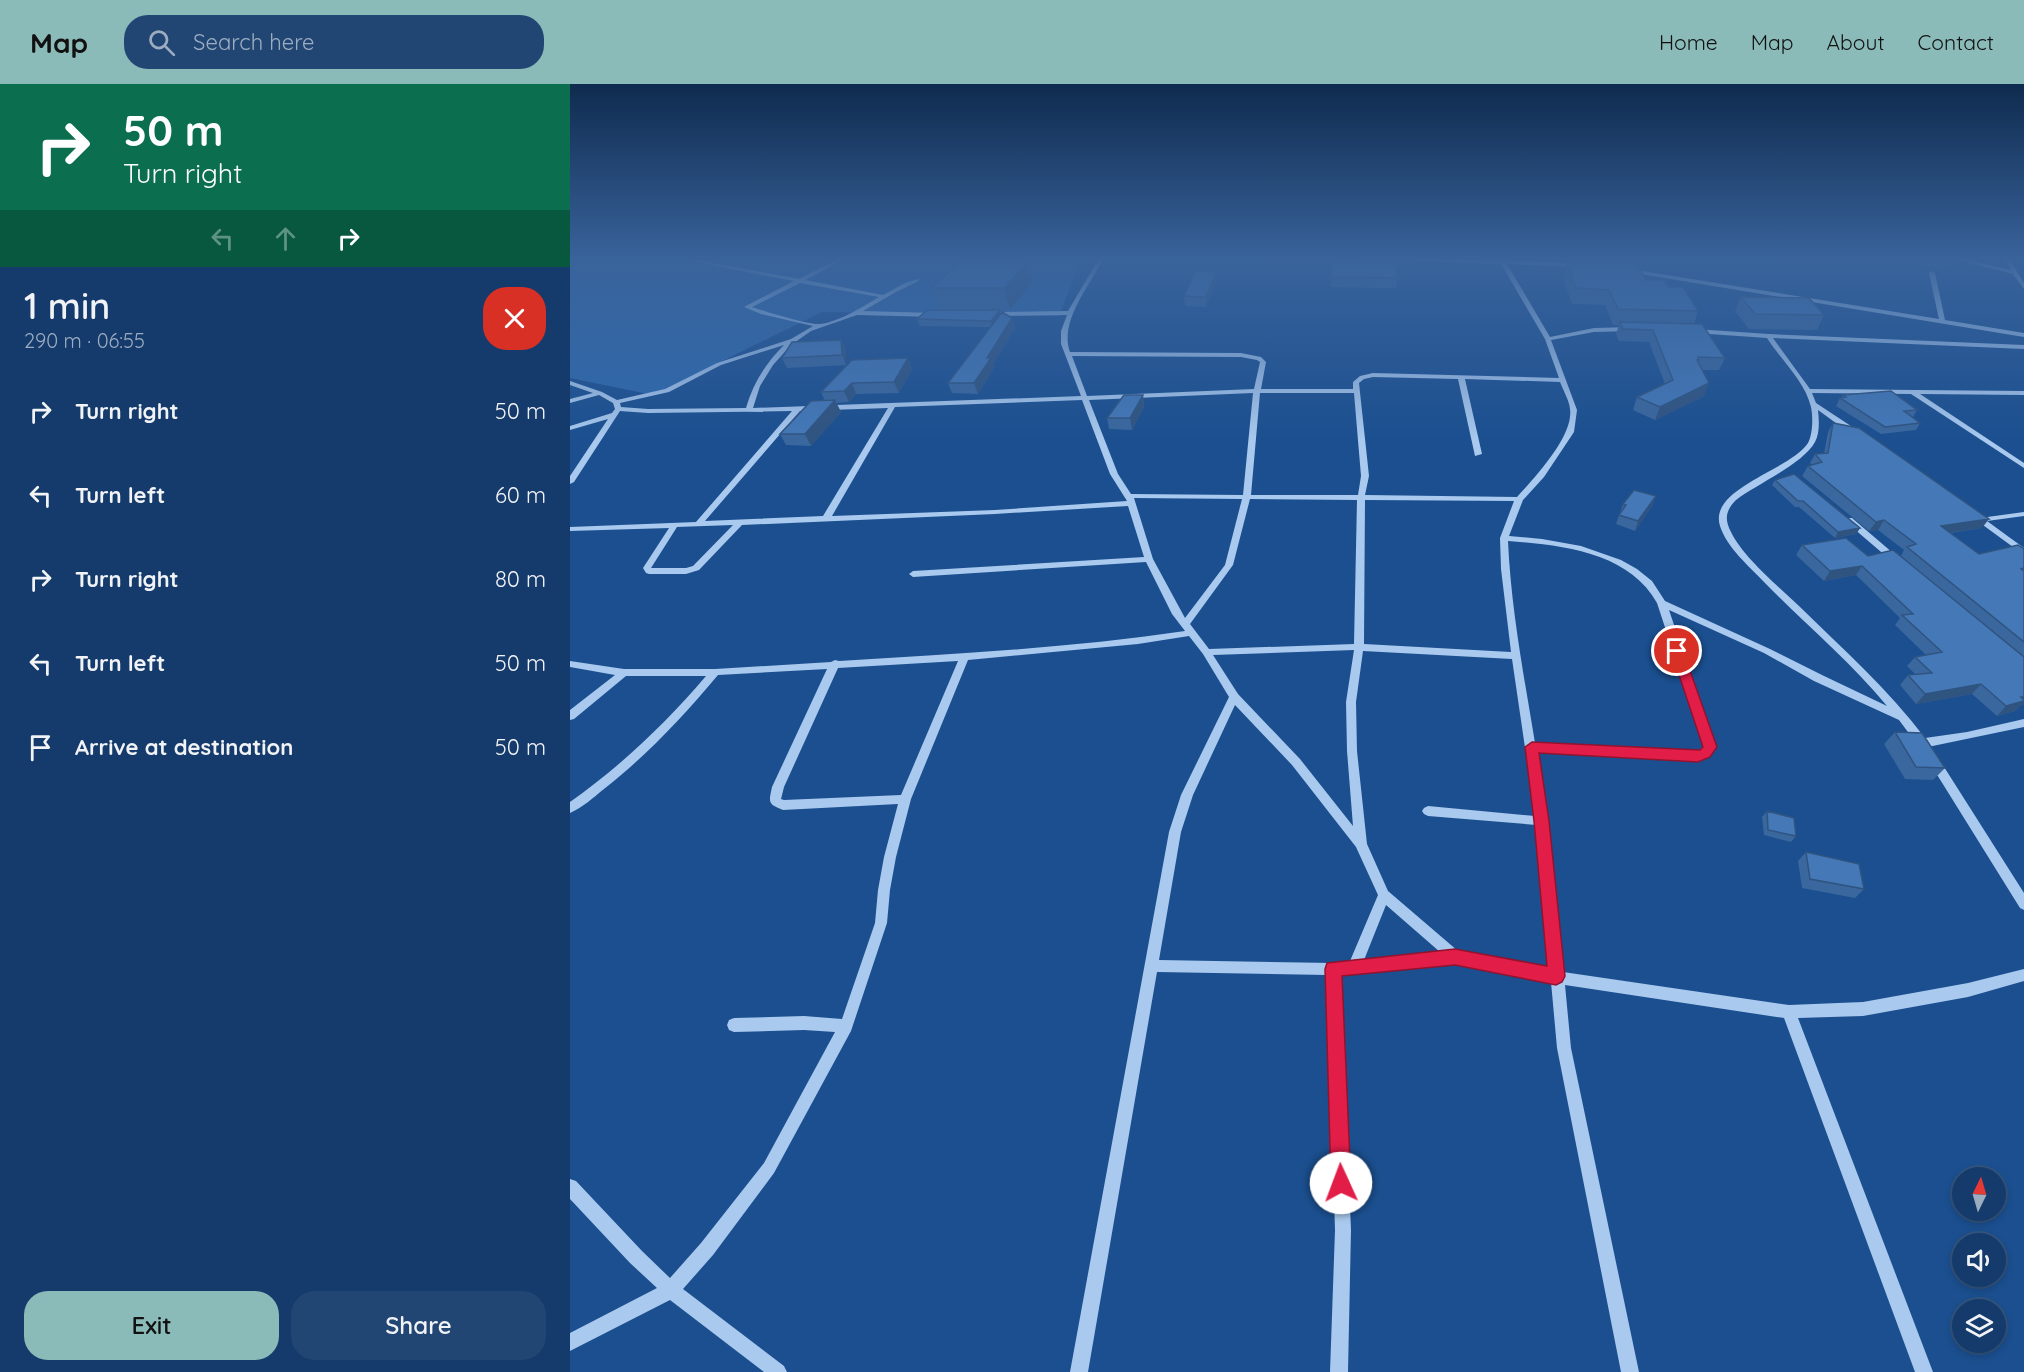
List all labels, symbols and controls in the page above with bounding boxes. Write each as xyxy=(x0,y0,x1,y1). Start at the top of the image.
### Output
search box xyxy=(124,15,544,69)
text: Map xyxy=(30,25,88,60)
icon: search xyxy=(145,26,178,59)
text: Search here xyxy=(193,28,315,56)
text: Home xyxy=(1659,29,1718,55)
text: Map xyxy=(1751,29,1794,55)
text: About xyxy=(1827,29,1885,55)
text: Contact xyxy=(1918,29,1994,55)
text: 50 m xyxy=(123,104,223,157)
icon: right xyxy=(24,108,102,186)
text: Turn right xyxy=(123,156,242,190)
icon: left xyxy=(206,222,239,255)
icon: ahead xyxy=(269,222,302,255)
icon: right xyxy=(332,222,365,255)
text: 1 min xyxy=(24,283,110,328)
button: close xyxy=(483,287,546,350)
text: 290 m · 06:55 xyxy=(24,328,145,353)
icon: right xyxy=(24,395,57,428)
text: Turn right xyxy=(75,397,179,425)
text: 50 m xyxy=(495,397,546,425)
icon: left xyxy=(24,479,57,512)
text: Turn left xyxy=(75,481,165,509)
text: 60 m xyxy=(495,481,546,509)
icon: right xyxy=(24,563,57,596)
text: Turn right xyxy=(75,565,179,593)
text: 80 m xyxy=(495,565,546,593)
pin xyxy=(1651,625,1702,676)
icon: arrive xyxy=(1660,634,1693,667)
icon: left xyxy=(24,647,57,680)
text: Turn left xyxy=(75,649,165,677)
text: 50 m xyxy=(495,649,546,677)
icon: arrive xyxy=(24,731,57,764)
text: Arrive at destination xyxy=(75,733,293,761)
text: 50 m xyxy=(495,733,546,761)
position arrow xyxy=(1309,1151,1373,1215)
north arrow xyxy=(1952,1167,2006,1221)
map controls xyxy=(1952,1167,2006,1353)
button: sound xyxy=(1952,1233,2006,1287)
button: Exit xyxy=(24,1291,279,1360)
button: Share xyxy=(291,1291,546,1360)
button: layers xyxy=(1952,1299,2006,1353)

